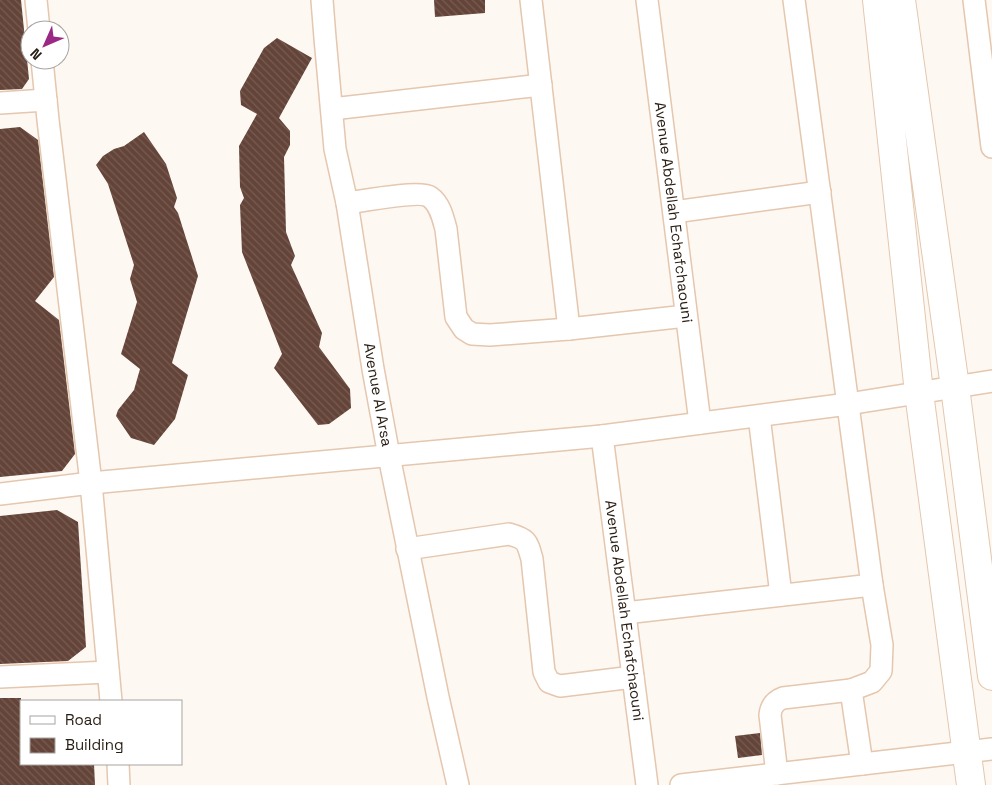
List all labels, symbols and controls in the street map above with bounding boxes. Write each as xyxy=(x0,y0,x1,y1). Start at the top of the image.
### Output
north arrow xyxy=(20,20,70,70)
text: N xyxy=(26,45,45,64)
street label: Avenue Abdellah Echafchaouni xyxy=(651,101,697,324)
street label: Avenue Al Arsa xyxy=(360,341,397,448)
street label: Avenue Abdellah Echafchaouni xyxy=(601,499,649,722)
legend xyxy=(20,700,182,765)
text: Road xyxy=(65,710,102,729)
text: Building xyxy=(65,735,124,754)

